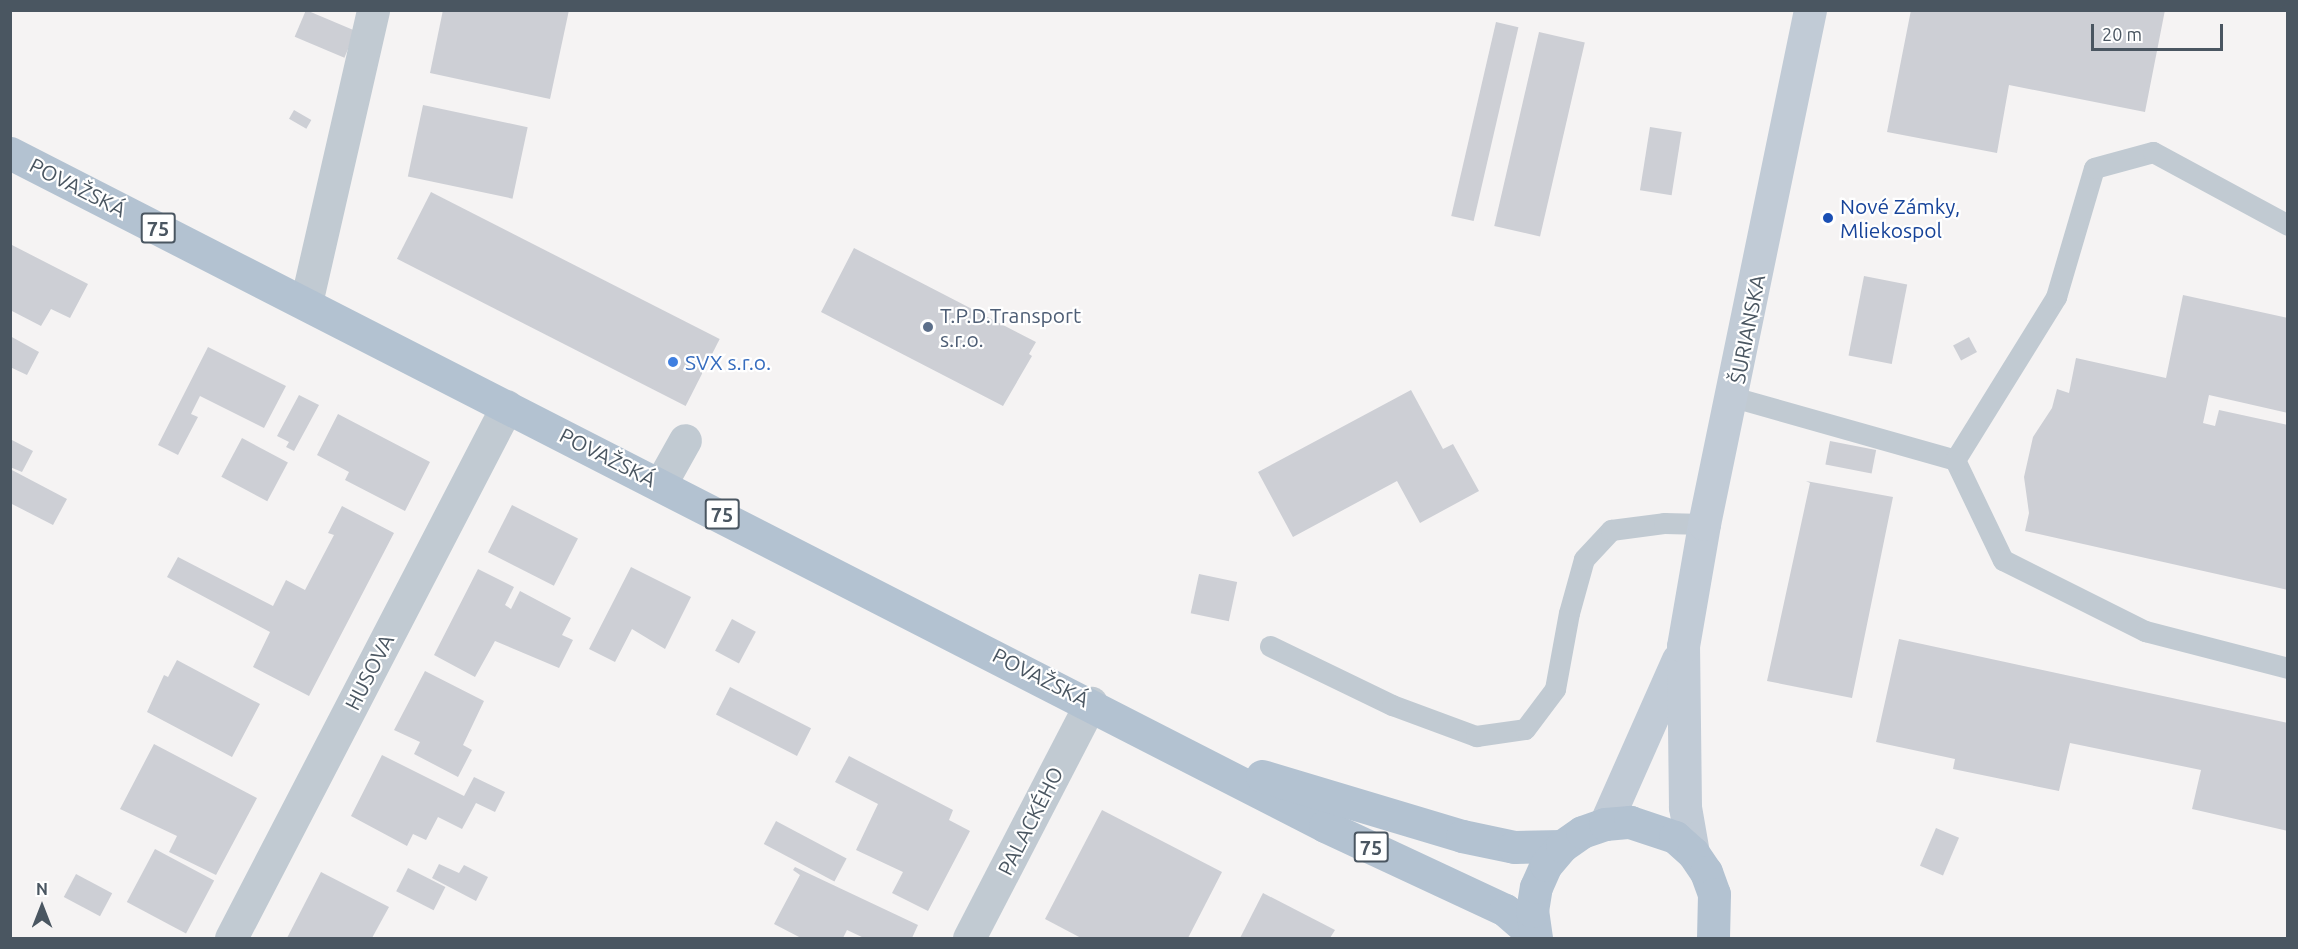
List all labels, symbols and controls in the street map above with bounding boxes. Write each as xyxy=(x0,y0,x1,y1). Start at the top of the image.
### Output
scale bar xyxy=(2094,12,2226,50)
text: 20 m xyxy=(2102,24,2142,44)
street label: POVAŽSKÁ xyxy=(26,152,130,222)
place label: Nové Zámky, Mliekospol xyxy=(1840,193,1960,243)
road number: 75 xyxy=(140,211,176,245)
marker: Nové Zámky, Mliekospol xyxy=(1821,211,1835,225)
street label: ŠURIANSKA xyxy=(1724,272,1770,386)
place label: T.P.D.Transport s.r.o. xyxy=(940,302,1081,352)
marker: T.P.D.Transport s.r.o. xyxy=(921,320,935,334)
place label: SVX s.r.o. xyxy=(685,349,771,375)
marker: SVX s.r.o. xyxy=(666,355,680,369)
street label: POVAŽSKÁ xyxy=(556,422,660,492)
road number: 75 xyxy=(704,497,740,531)
street label: HUSOVA xyxy=(339,630,399,714)
street label: POVAŽSKÁ xyxy=(989,642,1093,712)
street label: PALACKÉHO xyxy=(992,763,1068,879)
road number: 75 xyxy=(1353,830,1389,864)
north arrow xyxy=(12,877,72,937)
text: N xyxy=(36,880,48,898)

